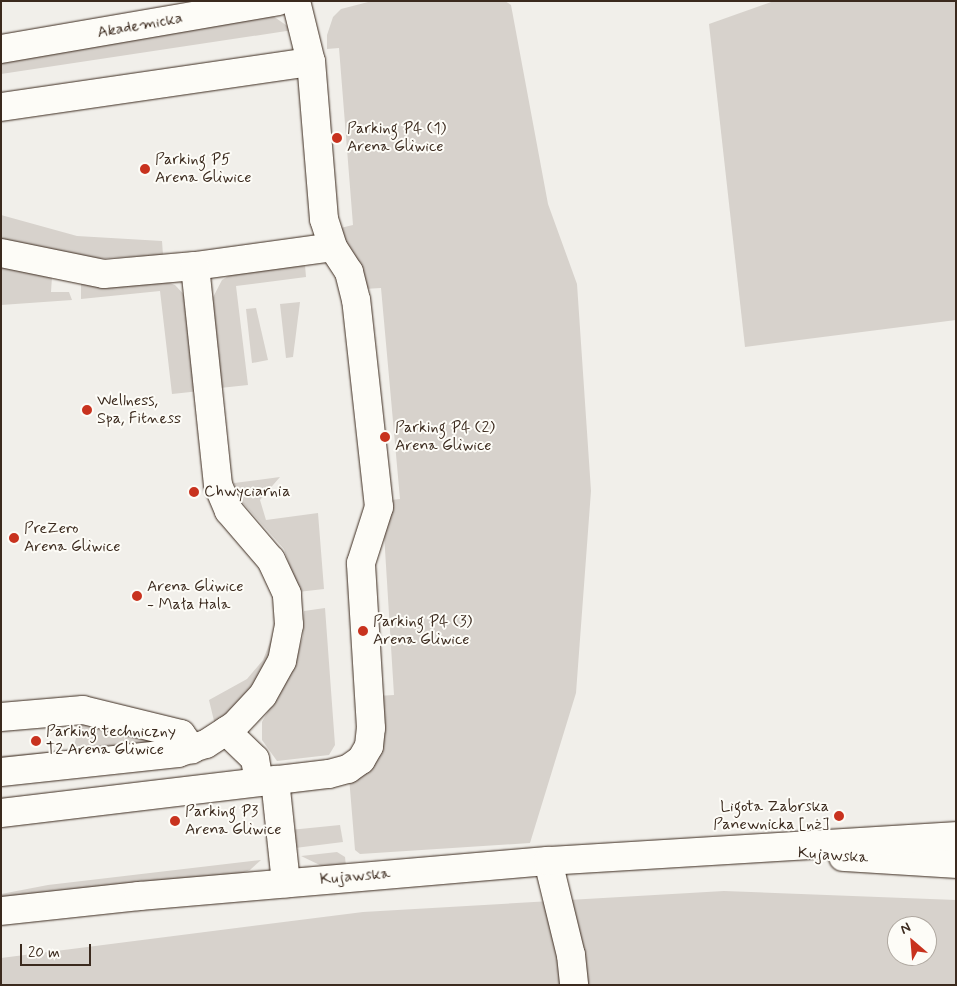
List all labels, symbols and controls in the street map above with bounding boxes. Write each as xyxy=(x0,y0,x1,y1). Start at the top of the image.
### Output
street label: Akademicka xyxy=(96,9,184,43)
place label: Parking P4 (1) Arena Gliwice xyxy=(347,119,445,157)
marker: Parking P4 (1) Arena Gliwice xyxy=(331,132,343,144)
place label: Parking P5 Arena Gliwice xyxy=(155,150,251,188)
marker: Parking P5 Arena Gliwice xyxy=(139,163,151,175)
place label: Wellness, Spa, Fitness xyxy=(97,391,181,429)
marker: Wellness, Spa, Fitness xyxy=(81,404,93,416)
place label: Parking P4 (2) Arena Gliwice xyxy=(395,418,494,456)
marker: Parking P4 (2) Arena Gliwice xyxy=(379,431,391,443)
place label: Chwyciarnia xyxy=(204,482,290,502)
marker: Chwyciarnia xyxy=(188,486,200,498)
place label: PreZero Arena Gliwice xyxy=(24,519,120,557)
marker: PreZero Arena Gliwice xyxy=(8,532,20,544)
place label: Arena Gliwice - Mała Hala xyxy=(147,577,243,615)
marker: Arena Gliwice - Mała Hala xyxy=(131,590,143,602)
place label: Parking P4 (3) Arena Gliwice xyxy=(373,612,471,650)
marker: Parking P4 (3) Arena Gliwice xyxy=(357,625,369,637)
place label: Parking techniczny T2 Arena Gliwice xyxy=(46,722,177,760)
marker: Parking techniczny T2 Arena Gliwice xyxy=(30,735,42,747)
place label: Ligota Zabrska Panewnicka [nż] xyxy=(713,797,829,835)
place label: Parking P3 Arena Gliwice xyxy=(185,802,281,840)
marker: Ligota Zabrska Panewnicka [nż] xyxy=(833,810,845,822)
marker: Parking P3 Arena Gliwice xyxy=(169,815,181,827)
street label: Kujawska xyxy=(797,844,869,868)
street label: Kujawska xyxy=(319,864,391,890)
north arrow xyxy=(887,916,937,966)
text: N xyxy=(897,918,914,939)
scale bar xyxy=(22,934,94,966)
text: 20 m xyxy=(28,943,60,963)

